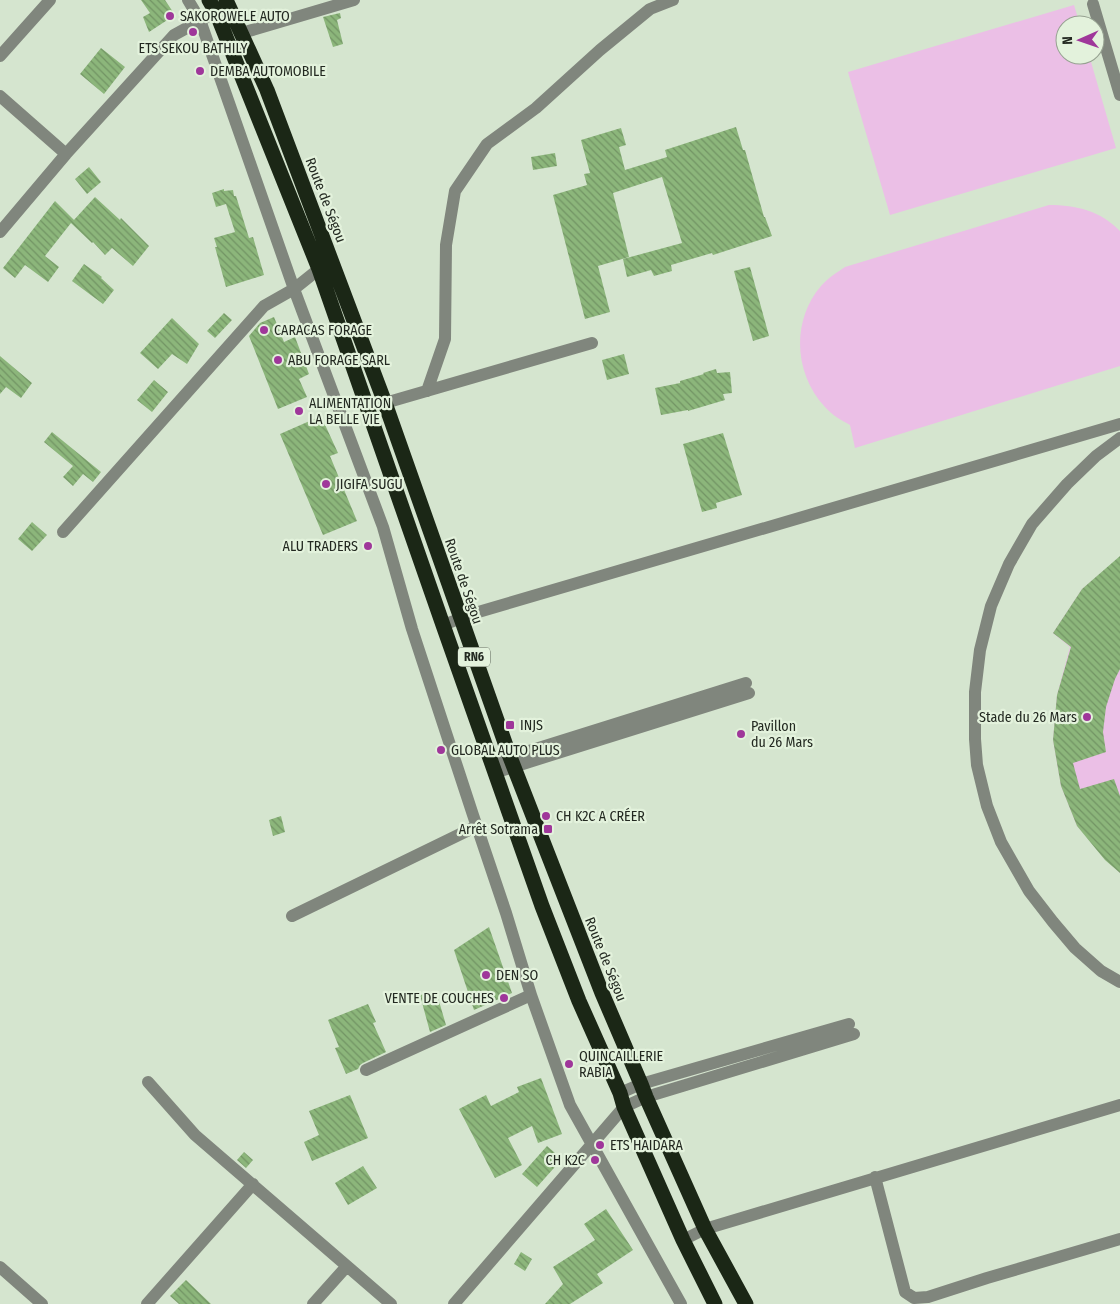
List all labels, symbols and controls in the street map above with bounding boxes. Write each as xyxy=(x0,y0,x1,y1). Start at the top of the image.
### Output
place label: SAKOROWELE AUTO xyxy=(180,8,290,25)
marker: SAKOROWELE AUTO xyxy=(164,10,176,22)
north arrow xyxy=(1055,15,1105,65)
marker: ETS SEKOU BATHILY xyxy=(187,26,199,38)
text: N xyxy=(1059,36,1076,45)
place label: ETS SEKOU BATHILY xyxy=(139,40,247,57)
place label: DEMBA AUTOMOBILE xyxy=(210,63,326,80)
marker: DEMBA AUTOMOBILE xyxy=(194,65,206,77)
street label: Route de Ségou xyxy=(302,155,349,245)
place label: CARACAS FORAGE xyxy=(274,322,373,339)
marker: CARACAS FORAGE xyxy=(258,324,270,336)
place label: ABU FORAGE SARL xyxy=(288,352,390,369)
marker: ABU FORAGE SARL xyxy=(272,354,284,366)
place label: ALIMENTATION LA BELLE VIE xyxy=(309,395,391,428)
marker: ALIMENTATION LA BELLE VIE xyxy=(293,405,305,417)
place label: JIGIFA SUGU xyxy=(336,476,403,493)
marker: JIGIFA SUGU xyxy=(320,478,332,490)
street label: Route de Ségou xyxy=(441,536,486,626)
place label: ALU TRADERS xyxy=(283,538,358,555)
marker: ALU TRADERS xyxy=(362,540,374,552)
road number: RN6 xyxy=(458,648,490,666)
place label: Stade du 26 Mars xyxy=(979,709,1077,726)
marker: Stade du 26 Mars xyxy=(1081,711,1093,723)
place label: INJS xyxy=(520,717,543,734)
place label: Pavillon du 26 Mars xyxy=(751,718,813,751)
marker: INJS xyxy=(504,719,516,731)
marker: Pavillon du 26 Mars xyxy=(735,728,747,740)
place label: GLOBAL AUTO PLUS xyxy=(451,742,560,759)
marker: GLOBAL AUTO PLUS xyxy=(435,744,447,756)
place label: CH K2C A CRÉER xyxy=(556,807,645,825)
marker: CH K2C A CRÉER xyxy=(540,810,552,822)
place label: Arrêt Sotrama xyxy=(459,821,538,838)
marker: Arrêt Sotrama xyxy=(542,823,554,835)
street label: Route de Ségou xyxy=(581,915,630,1004)
place label: DEN SO xyxy=(496,967,538,984)
marker: DEN SO xyxy=(480,969,492,981)
place label: VENTE DE COUCHES xyxy=(385,990,494,1007)
marker: VENTE DE COUCHES xyxy=(498,992,510,1004)
place label: QUINCAILLERIE RABIA xyxy=(579,1048,664,1081)
marker: QUINCAILLERIE RABIA xyxy=(563,1058,575,1070)
place label: ETS HAIDARA xyxy=(610,1137,684,1154)
marker: ETS HAIDARA xyxy=(594,1139,606,1151)
place label: CH K2C xyxy=(546,1152,585,1169)
marker: CH K2C xyxy=(589,1154,601,1166)

